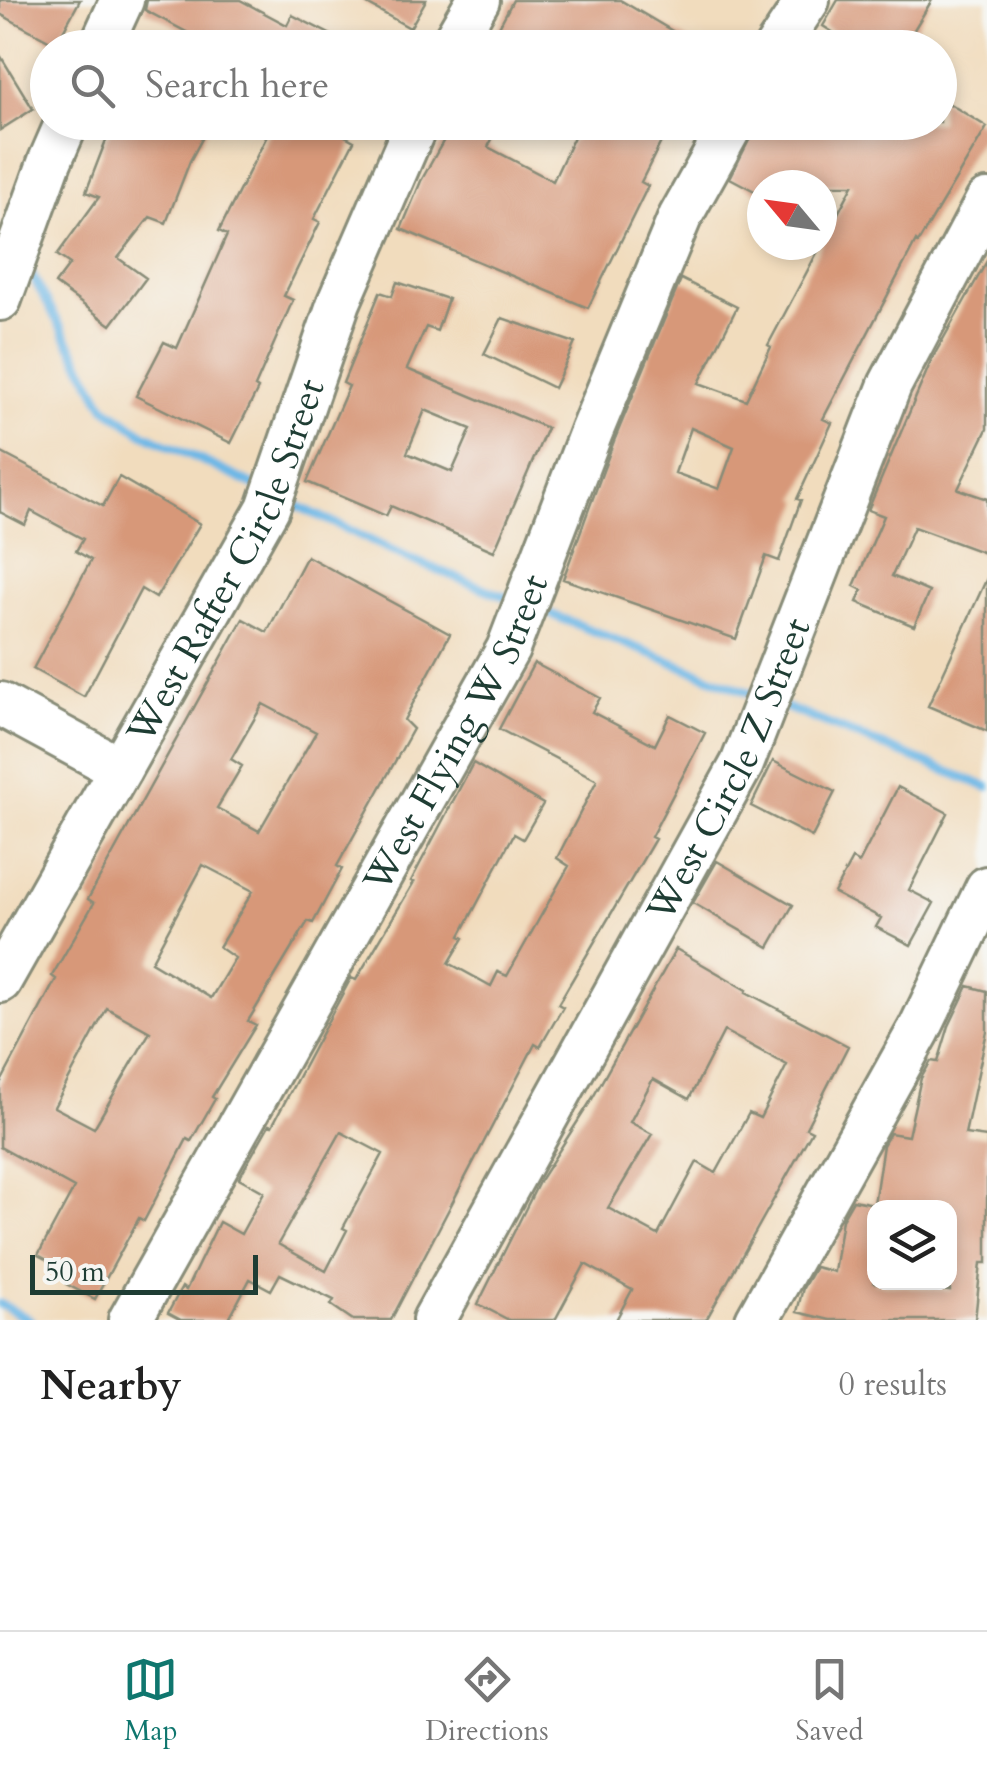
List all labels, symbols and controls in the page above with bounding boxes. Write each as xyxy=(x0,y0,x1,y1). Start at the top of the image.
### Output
search box xyxy=(30,30,957,140)
icon: search xyxy=(65,58,120,113)
text: Search here xyxy=(145,59,329,111)
north arrow xyxy=(747,170,837,260)
street label: West Rafter Circle Street xyxy=(114,372,338,754)
street label: West Flying W Street xyxy=(351,567,561,902)
street label: West Circle Z Street xyxy=(634,611,824,932)
map controls xyxy=(867,1200,957,1290)
button: layers xyxy=(867,1200,957,1290)
scale bar xyxy=(30,1250,258,1294)
text: 50 m xyxy=(45,1253,105,1291)
text: Nearby xyxy=(40,1357,182,1414)
text: 0 results xyxy=(839,1363,947,1407)
tab: Map xyxy=(123,1652,178,1750)
tab: Directions xyxy=(425,1652,549,1750)
tab: Saved xyxy=(796,1652,864,1750)

